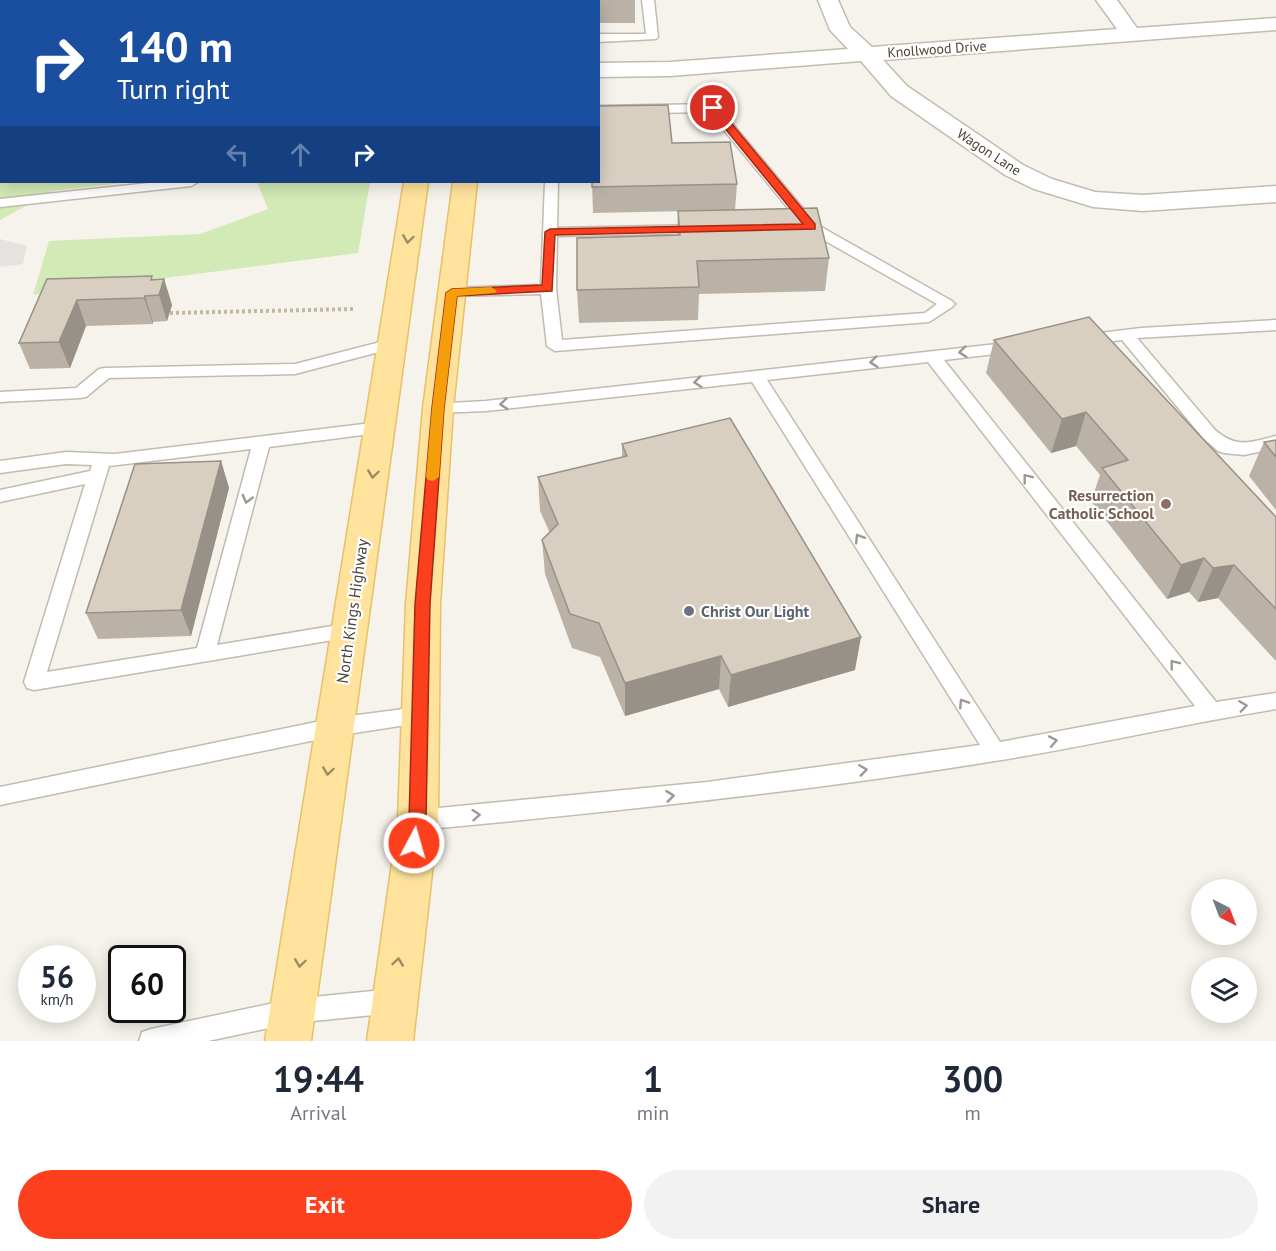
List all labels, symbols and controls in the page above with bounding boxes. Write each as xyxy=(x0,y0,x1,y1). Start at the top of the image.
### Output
text: 140 m xyxy=(117,19,233,74)
icon: right xyxy=(18,24,96,102)
street label: Knollwood Drive xyxy=(887,37,987,61)
text: Turn right xyxy=(117,72,230,106)
pin xyxy=(687,82,738,133)
icon: arrive xyxy=(696,91,729,124)
street label: Wagon Lane xyxy=(953,125,1025,179)
icon: left xyxy=(221,138,254,171)
icon: ahead xyxy=(284,138,317,171)
icon: right xyxy=(347,138,380,171)
one-way arrow xyxy=(402,235,414,244)
one-way arrow xyxy=(959,345,968,358)
one-way arrow xyxy=(870,355,879,368)
one-way arrow xyxy=(694,375,703,388)
one-way arrow xyxy=(500,397,509,409)
one-way arrow xyxy=(367,469,379,478)
one-way arrow xyxy=(1024,474,1035,485)
place label: Resurrection Catholic School xyxy=(1049,485,1154,523)
one-way arrow xyxy=(242,494,255,504)
marker: Resurrection Catholic School xyxy=(1159,497,1173,511)
one-way arrow xyxy=(854,534,866,544)
street label: North Kings Highway xyxy=(332,537,372,685)
place label: Christ Our Light xyxy=(701,601,810,621)
marker: Christ Our Light xyxy=(682,604,696,618)
one-way arrow xyxy=(1170,660,1181,671)
one-way arrow xyxy=(960,698,971,709)
one-way arrow xyxy=(1238,700,1248,712)
one-way arrow xyxy=(1048,735,1058,748)
one-way arrow xyxy=(858,764,868,776)
one-way arrow xyxy=(323,766,335,775)
one-way arrow xyxy=(665,790,674,803)
one-way arrow xyxy=(471,809,480,822)
position arrow xyxy=(382,811,446,875)
north arrow xyxy=(1191,879,1257,945)
map controls xyxy=(1191,879,1257,1023)
speed limit sign: 60 xyxy=(108,945,186,1023)
text: 56 xyxy=(40,957,74,996)
one-way arrow xyxy=(392,957,404,967)
button: layers xyxy=(1191,957,1257,1023)
one-way arrow xyxy=(294,959,306,968)
text: km/h xyxy=(41,990,73,1009)
text: 19:44 xyxy=(273,1055,364,1102)
text: 1 xyxy=(643,1055,663,1102)
text: 300 xyxy=(942,1055,1003,1102)
text: Arrival xyxy=(290,1100,346,1126)
text: min xyxy=(637,1100,669,1126)
text: m xyxy=(965,1100,981,1126)
button: Exit xyxy=(18,1170,632,1239)
button: Share xyxy=(644,1170,1258,1239)

